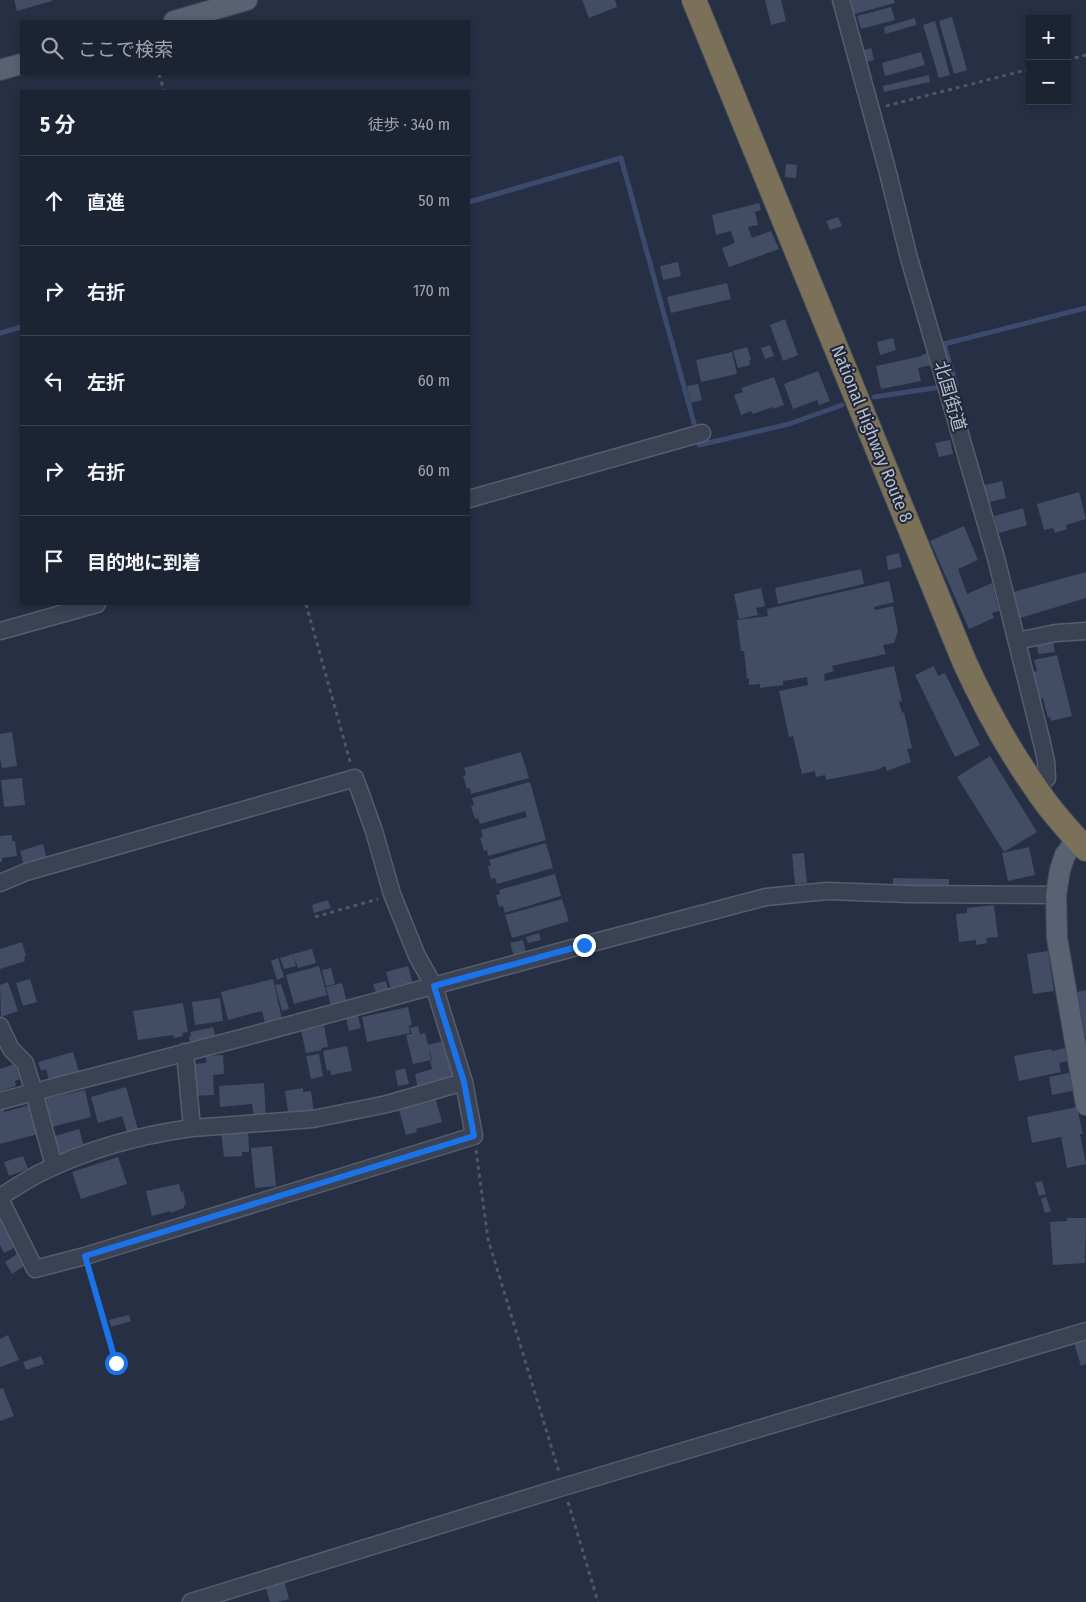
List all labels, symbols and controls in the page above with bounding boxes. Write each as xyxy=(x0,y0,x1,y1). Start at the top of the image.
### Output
map controls xyxy=(1026,15,1071,105)
button: + xyxy=(1026,15,1071,60)
search box xyxy=(20,20,470,75)
icon: search xyxy=(38,34,66,62)
text: ここで検索 xyxy=(78,38,173,61)
button: − xyxy=(1026,60,1071,105)
text: 5 分 xyxy=(40,112,76,138)
text: 徒歩 · 340 m xyxy=(368,115,450,134)
icon: ahead xyxy=(40,187,68,215)
text: 直進 xyxy=(87,191,125,214)
text: 50 m xyxy=(418,191,450,210)
icon: right xyxy=(40,277,68,305)
text: 右折 xyxy=(87,281,125,304)
text: 170 m xyxy=(413,281,450,300)
street label: National Highway Route 8 xyxy=(826,342,918,526)
street label: 北国街道 xyxy=(930,358,970,434)
icon: left xyxy=(40,367,68,395)
text: 左折 xyxy=(87,371,125,394)
text: 60 m xyxy=(418,371,450,390)
icon: right xyxy=(40,457,68,485)
text: 右折 xyxy=(87,461,125,484)
text: 60 m xyxy=(418,461,450,480)
icon: arrive xyxy=(40,547,68,575)
text: 目的地に到着 xyxy=(87,551,201,574)
route end xyxy=(573,934,596,957)
route start xyxy=(105,1352,128,1375)

